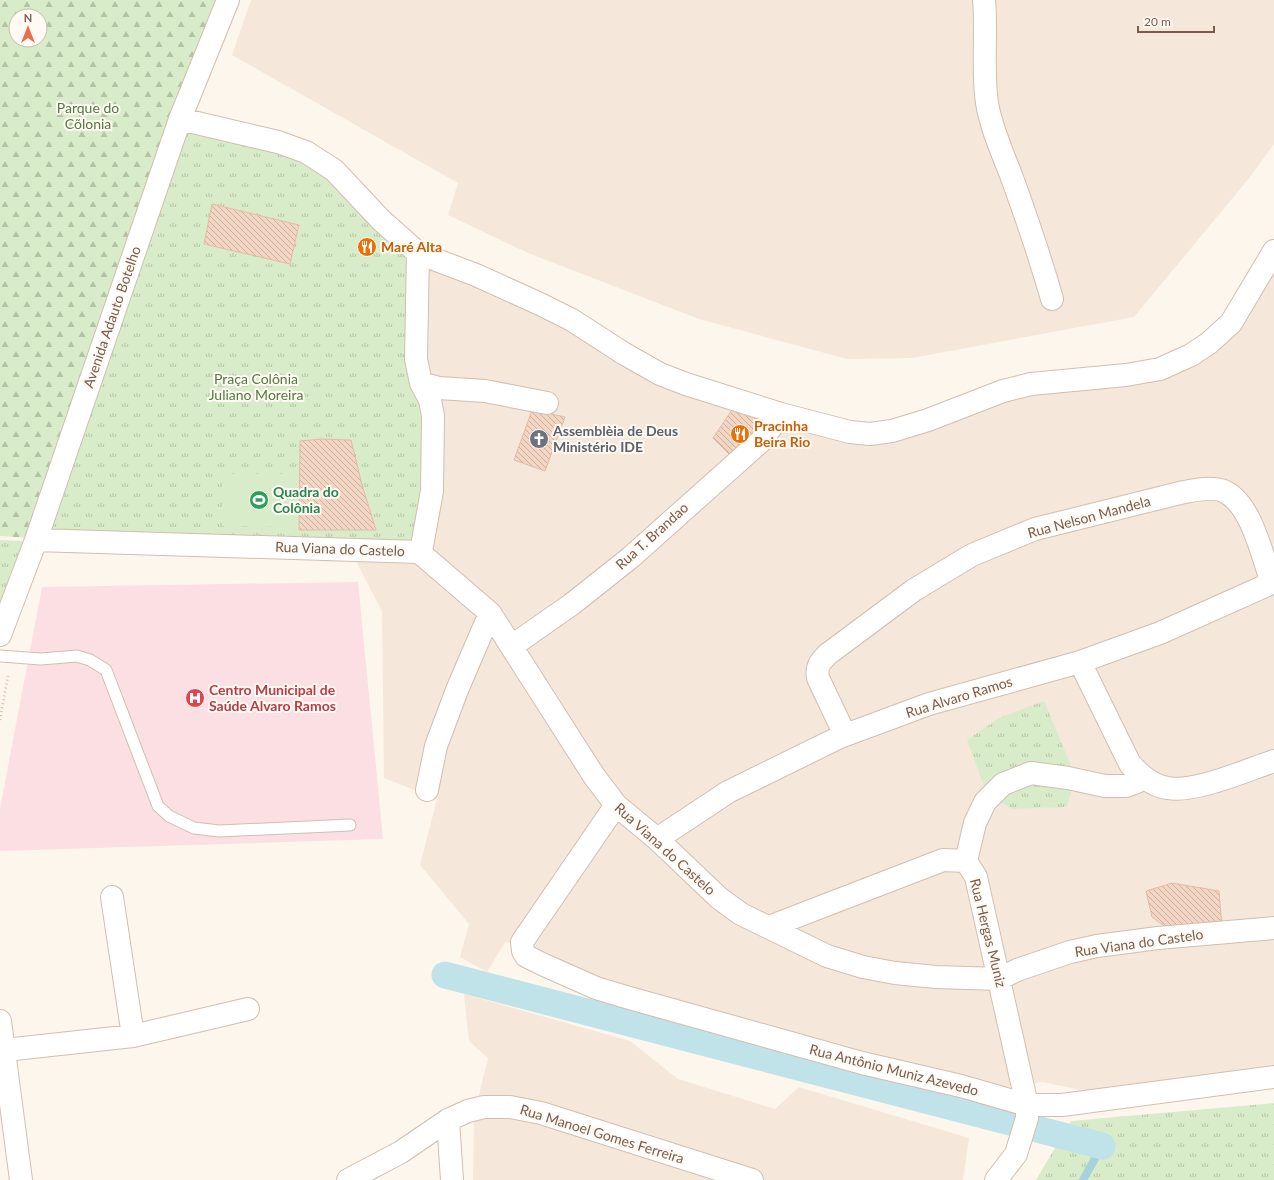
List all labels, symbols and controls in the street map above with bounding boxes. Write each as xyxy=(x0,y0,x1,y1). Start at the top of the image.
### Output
north arrow xyxy=(8,8,48,48)
scale bar xyxy=(1138,8,1214,34)
text: N xyxy=(24,11,32,24)
text: 20 m xyxy=(1144,14,1171,29)
park label: Parque do Cõlonia xyxy=(57,99,119,132)
restaurant icon: Maré Alta xyxy=(356,236,378,258)
place label: Maré Alta xyxy=(381,238,442,255)
street label: Avenida Adauto Botelho xyxy=(79,244,144,390)
park label: Praça Colônia Juliano Moreira xyxy=(209,370,303,403)
place label: Pracinha Beira Rio xyxy=(754,417,810,450)
place label: Assemblèia de Deus Ministério IDE xyxy=(552,422,678,455)
restaurant icon: Pracinha Beira Rio xyxy=(729,423,751,445)
church icon: Assemblèia de Deus Ministério IDE xyxy=(528,428,550,450)
place label: Quadra do Colônia xyxy=(273,483,339,516)
sports icon: Quadra do Colônia xyxy=(248,489,270,511)
street label: Rua Nelson Mandela xyxy=(1026,492,1152,541)
street label: Rua T. Brandao xyxy=(612,499,692,573)
street label: Rua Viana do Castelo xyxy=(275,538,405,559)
street label: Rua Alvaro Ramos xyxy=(903,672,1014,721)
place label: Centro Municipal de Saúde Alvaro Ramos xyxy=(209,681,336,714)
hospital icon: Centro Municipal de Saúde Alvaro Ramos xyxy=(184,687,206,709)
street label: Rua Viana do Castelo xyxy=(611,799,719,898)
street label: Rua Hergas Muniz xyxy=(967,877,1010,989)
street label: Rua Viana do Castelo xyxy=(1073,925,1204,960)
street label: Rua Antônio Muniz Azevedo xyxy=(808,1040,980,1099)
street label: Rua Manoel Gomes Ferreira xyxy=(518,1100,686,1167)

